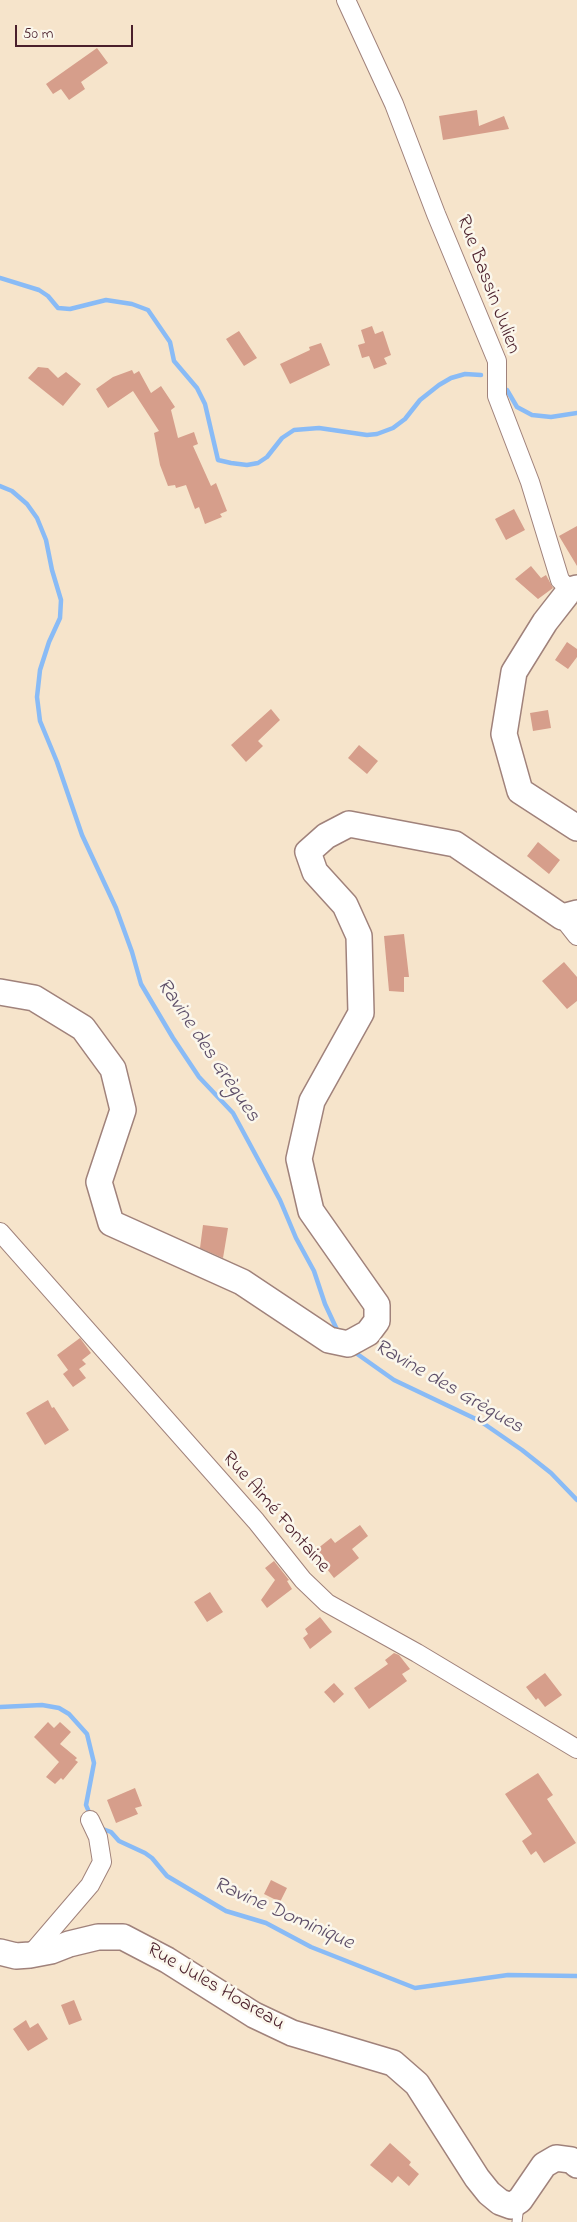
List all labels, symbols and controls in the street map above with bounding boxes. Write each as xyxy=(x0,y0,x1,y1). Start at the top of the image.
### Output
scale bar xyxy=(18,15,135,47)
text: 50 m xyxy=(23,23,53,45)
street label: Rue Bassin Julien xyxy=(450,212,524,358)
water label: Ravine des Grègues xyxy=(150,974,264,1128)
water label: Ravine des Grègues xyxy=(369,1335,527,1441)
street label: Rue Aimé Fontaine xyxy=(216,1447,334,1579)
water label: Ravine Dominique xyxy=(209,1873,357,1957)
street label: Rue Jules Hoareau xyxy=(142,1939,288,2037)

